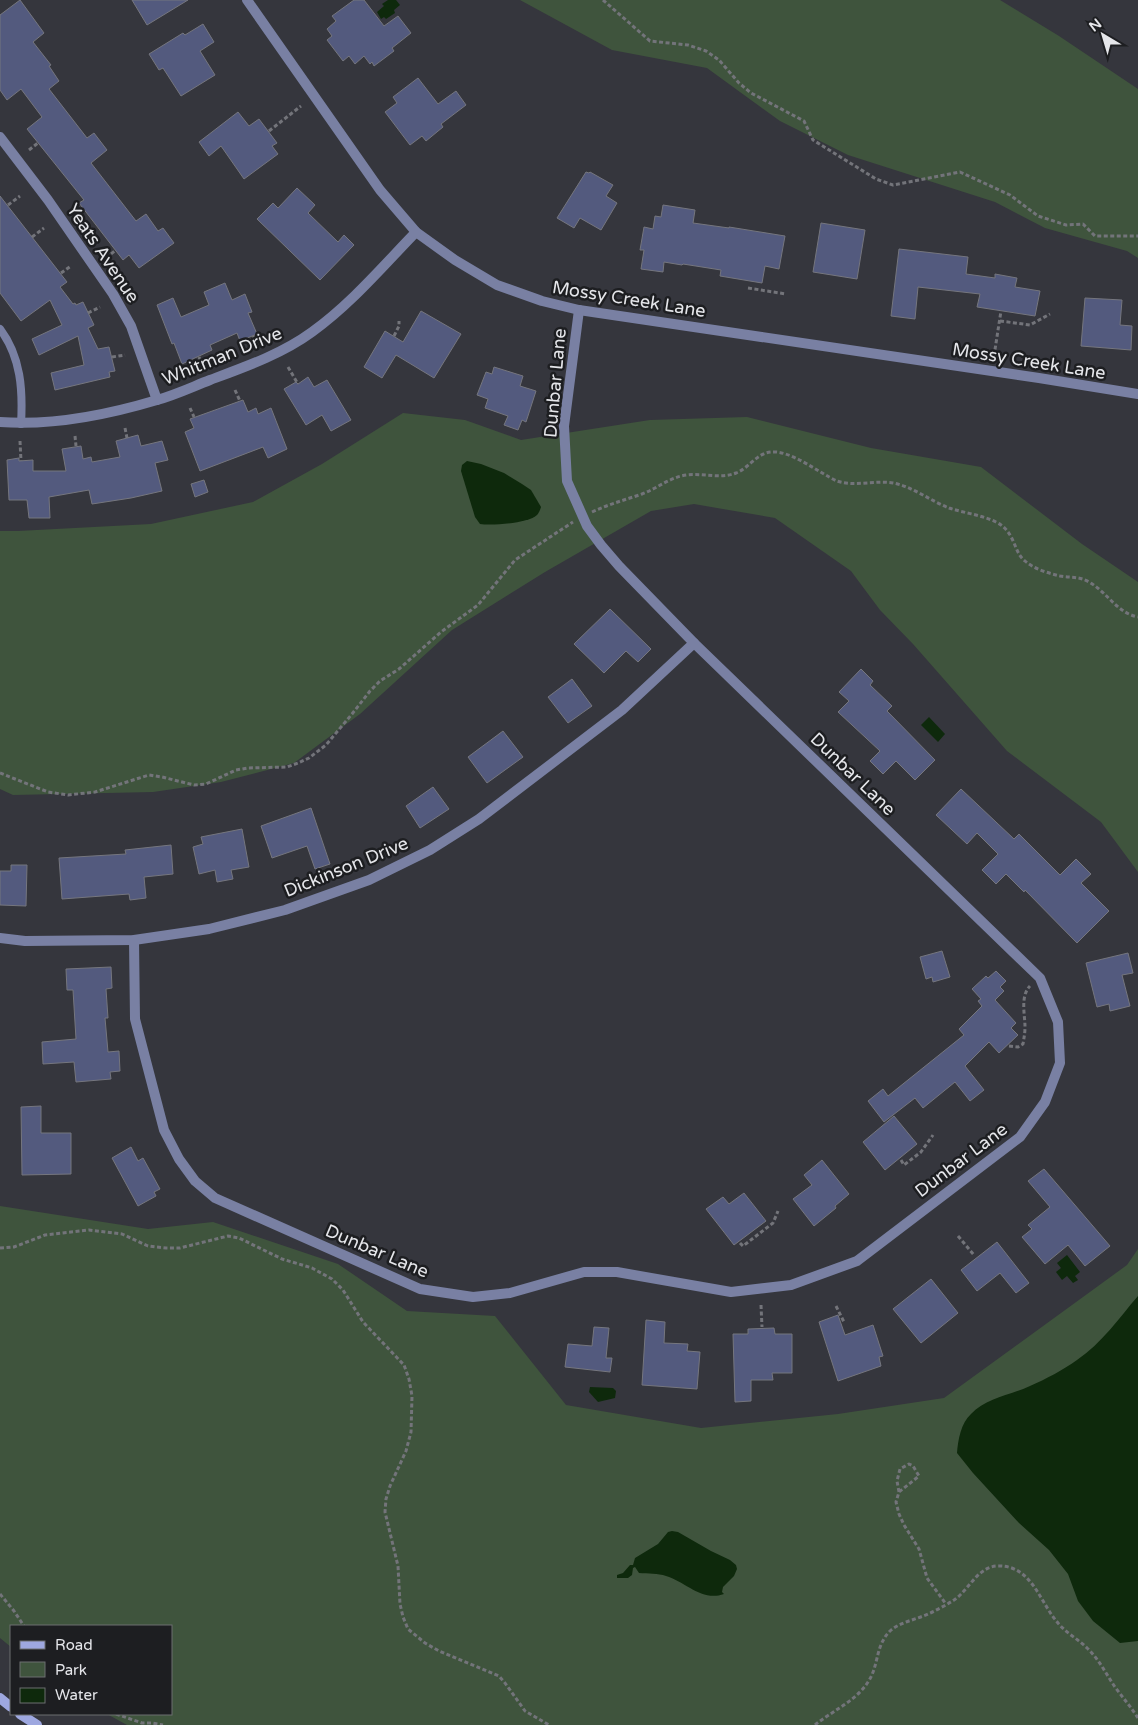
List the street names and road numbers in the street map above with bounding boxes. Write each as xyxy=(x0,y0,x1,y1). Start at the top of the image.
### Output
street label: Yeats Avenue xyxy=(62,199,144,307)
street label: Mossy Creek Lane xyxy=(551,276,707,322)
street label: Whitman Drive xyxy=(159,322,285,390)
street label: Dunbar Lane xyxy=(539,327,571,439)
street label: Mossy Creek Lane xyxy=(951,338,1107,384)
street label: Dunbar Lane xyxy=(806,728,900,820)
street label: Dickinson Drive xyxy=(281,832,411,902)
street label: Dunbar Lane xyxy=(910,1118,1012,1202)
street label: Dunbar Lane xyxy=(322,1219,432,1283)

